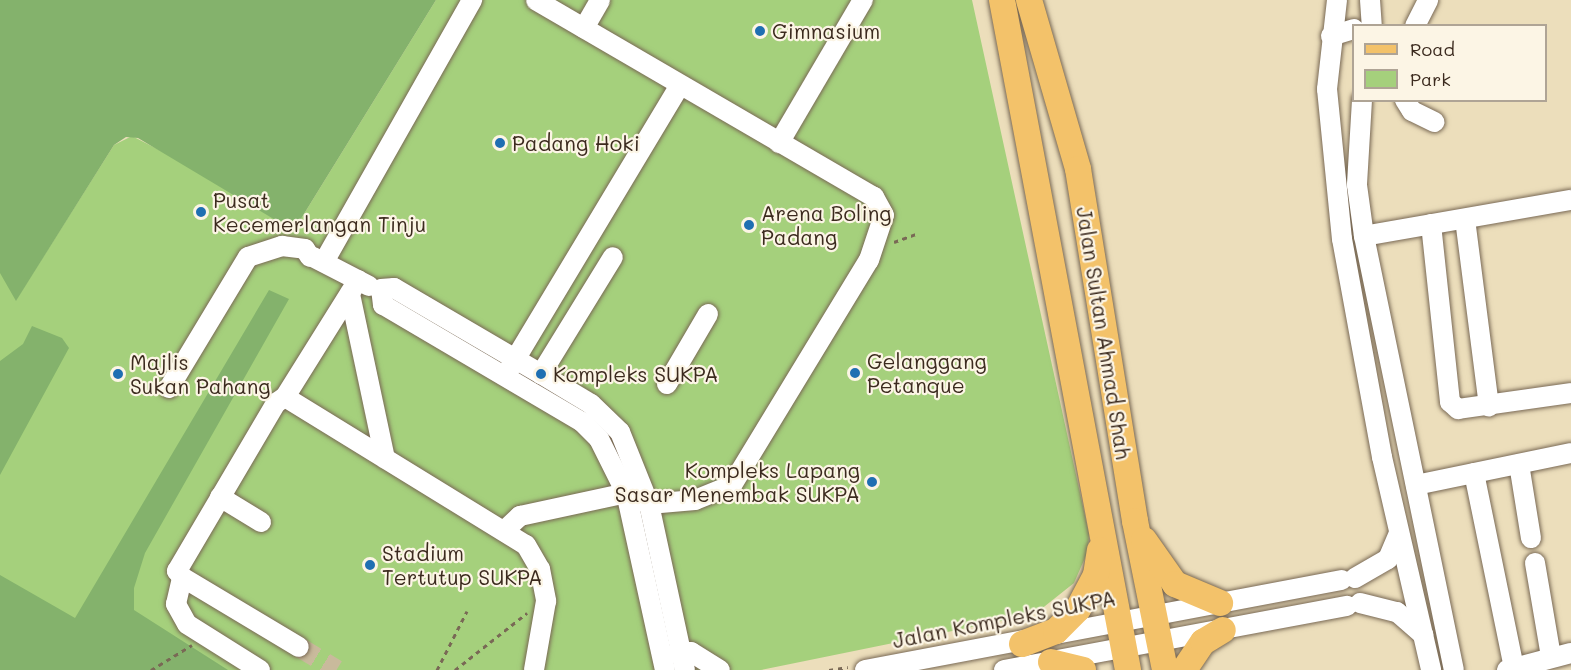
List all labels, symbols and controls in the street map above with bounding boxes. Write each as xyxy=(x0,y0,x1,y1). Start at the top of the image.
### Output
place label: Gimnasium xyxy=(772,18,880,44)
marker: Gimnasium xyxy=(753,24,767,38)
legend xyxy=(1352,24,1547,102)
text: Road xyxy=(1410,37,1455,61)
text: Park xyxy=(1410,67,1451,91)
place label: Padang Hoki xyxy=(512,130,640,156)
marker: Padang Hoki xyxy=(493,136,507,150)
place label: Pusat Kecemerlangan Tinju xyxy=(213,187,426,237)
place label: Arena Boling Padang xyxy=(761,200,892,250)
marker: Pusat Kecemerlangan Tinju xyxy=(194,205,208,219)
street label: Jalan Sultan Ahmad Shah xyxy=(1072,205,1136,461)
marker: Arena Boling Padang xyxy=(742,218,756,232)
place label: Gelanggang Petanque xyxy=(867,348,987,398)
place label: Majlis Sukan Pahang xyxy=(130,349,271,399)
place label: Kompleks SUKPA xyxy=(553,361,719,387)
marker: Gelanggang Petanque xyxy=(848,366,862,380)
marker: Majlis Sukan Pahang xyxy=(111,367,125,381)
marker: Kompleks SUKPA xyxy=(534,367,548,381)
place label: Kompleks Lapang Sasar Menembak SUKPA xyxy=(615,457,860,507)
marker: Kompleks Lapang Sasar Menembak SUKPA xyxy=(865,475,879,489)
place label: Stadium Tertutup SUKPA xyxy=(382,540,543,590)
marker: Stadium Tertutup SUKPA xyxy=(363,558,377,572)
street label: Jalan Kompleks SUKPA xyxy=(890,585,1118,653)

